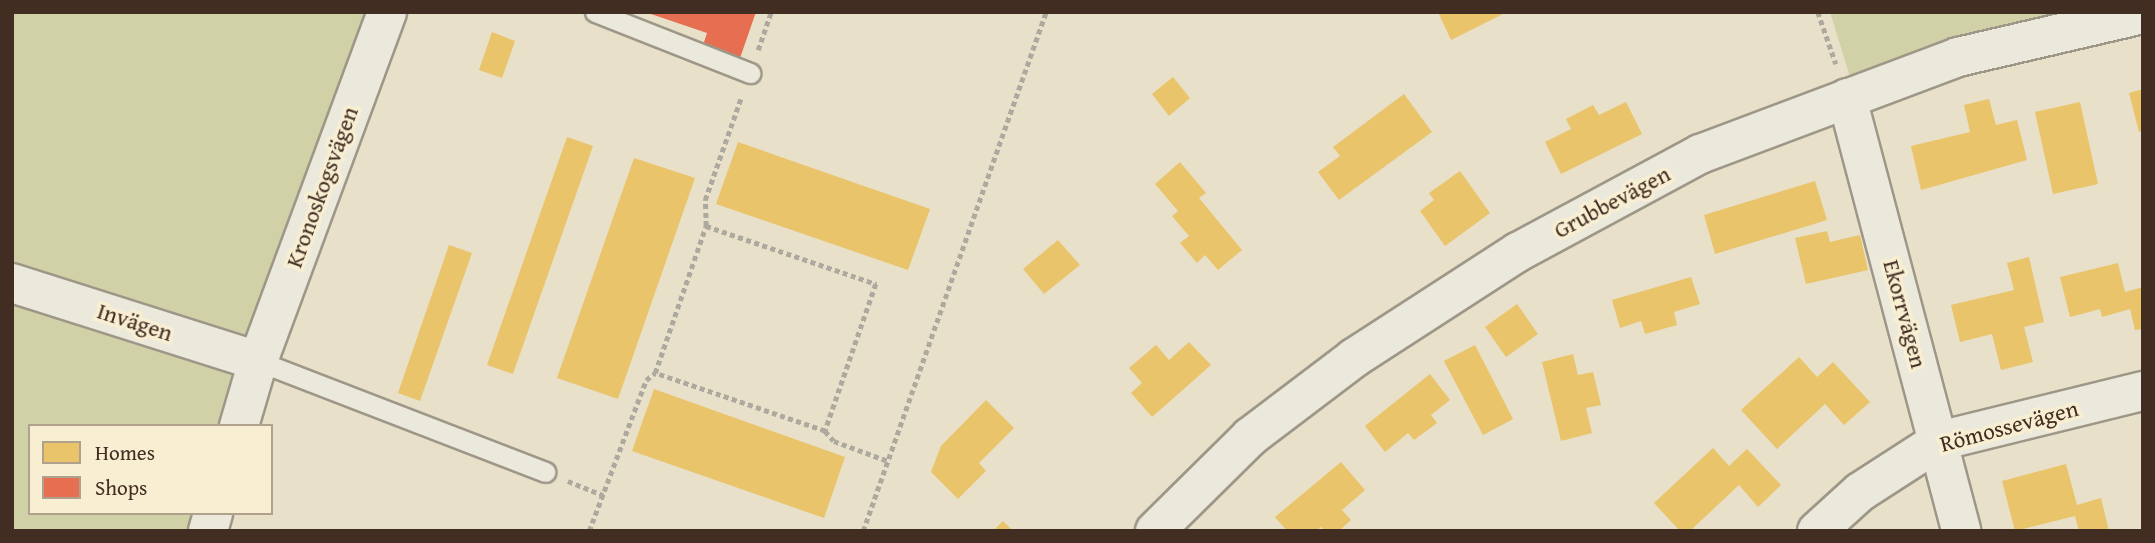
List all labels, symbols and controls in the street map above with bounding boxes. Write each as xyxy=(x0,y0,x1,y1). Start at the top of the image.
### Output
street label: Kronoskogsvägen xyxy=(280,103,364,271)
street label: Grubbevägen xyxy=(1549,160,1675,244)
street label: Ekorrvägen xyxy=(1877,257,1933,371)
street label: Invägen xyxy=(94,297,176,347)
street label: Römossevägen xyxy=(1937,394,2081,458)
legend xyxy=(28,424,273,515)
text: Homes xyxy=(95,437,155,468)
text: Shops xyxy=(95,472,147,503)

